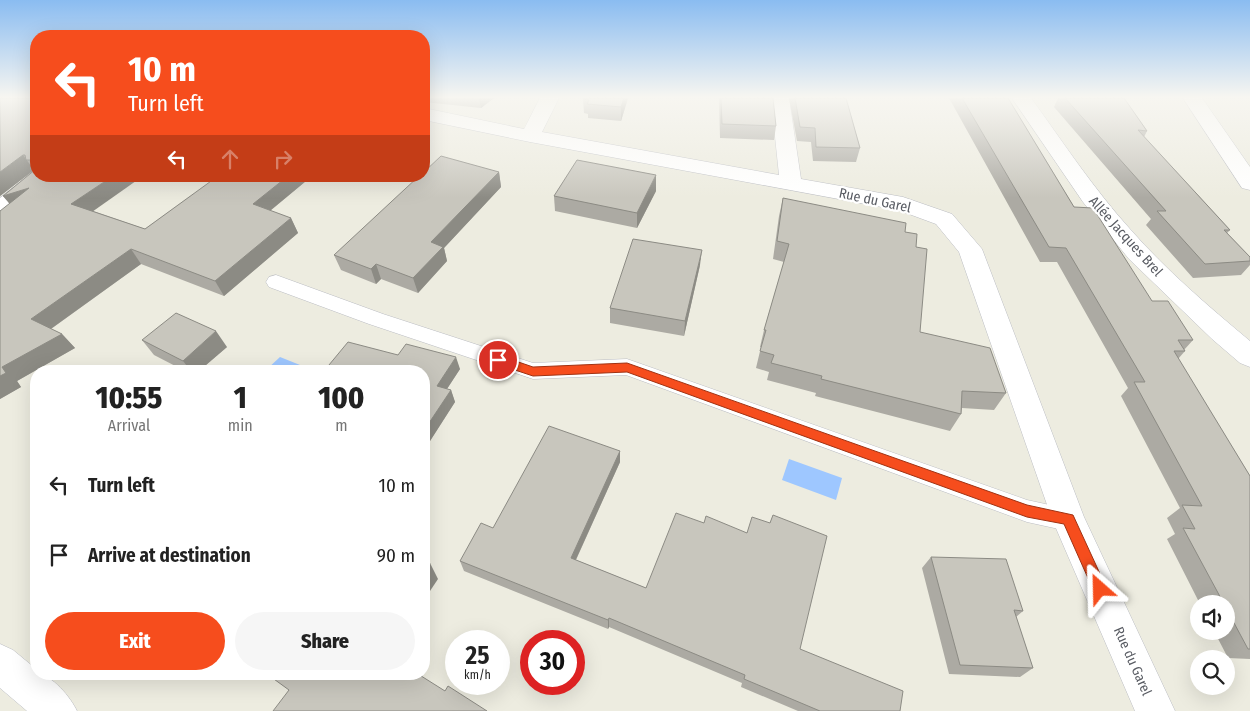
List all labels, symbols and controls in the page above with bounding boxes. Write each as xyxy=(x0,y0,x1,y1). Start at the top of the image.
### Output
text: 10 m xyxy=(128,48,196,90)
icon: left xyxy=(45,50,110,115)
text: Turn left xyxy=(128,90,204,117)
icon: left xyxy=(163,145,191,173)
icon: ahead xyxy=(216,145,244,173)
icon: right xyxy=(269,145,297,173)
street label: Rue du Garel xyxy=(837,185,913,216)
street label: Allée Jacques Brel xyxy=(1085,193,1166,280)
pin xyxy=(477,339,519,381)
icon: arrive xyxy=(484,346,512,374)
text: 10:55 xyxy=(96,380,162,416)
text: 1 xyxy=(234,380,247,416)
text: 100 xyxy=(318,380,364,416)
text: Arrival xyxy=(108,416,150,435)
text: min xyxy=(228,416,253,435)
text: m xyxy=(335,416,347,435)
icon: left xyxy=(45,471,73,499)
text: Turn left xyxy=(88,474,155,497)
text: 10 m xyxy=(379,474,415,497)
icon: arrive xyxy=(45,541,73,569)
text: Arrive at destination xyxy=(88,544,251,567)
text: 90 m xyxy=(377,544,415,567)
position arrow xyxy=(1073,562,1125,614)
map controls xyxy=(1190,595,1235,695)
button: sound xyxy=(1190,595,1235,640)
button: Exit xyxy=(45,612,225,670)
button: Share xyxy=(235,612,415,670)
street label: Rue du Garel xyxy=(1110,624,1155,698)
speed limit sign: 30 xyxy=(520,630,585,695)
text: 25 xyxy=(466,641,489,671)
button: search xyxy=(1190,650,1235,695)
text: km/h xyxy=(464,668,491,682)

